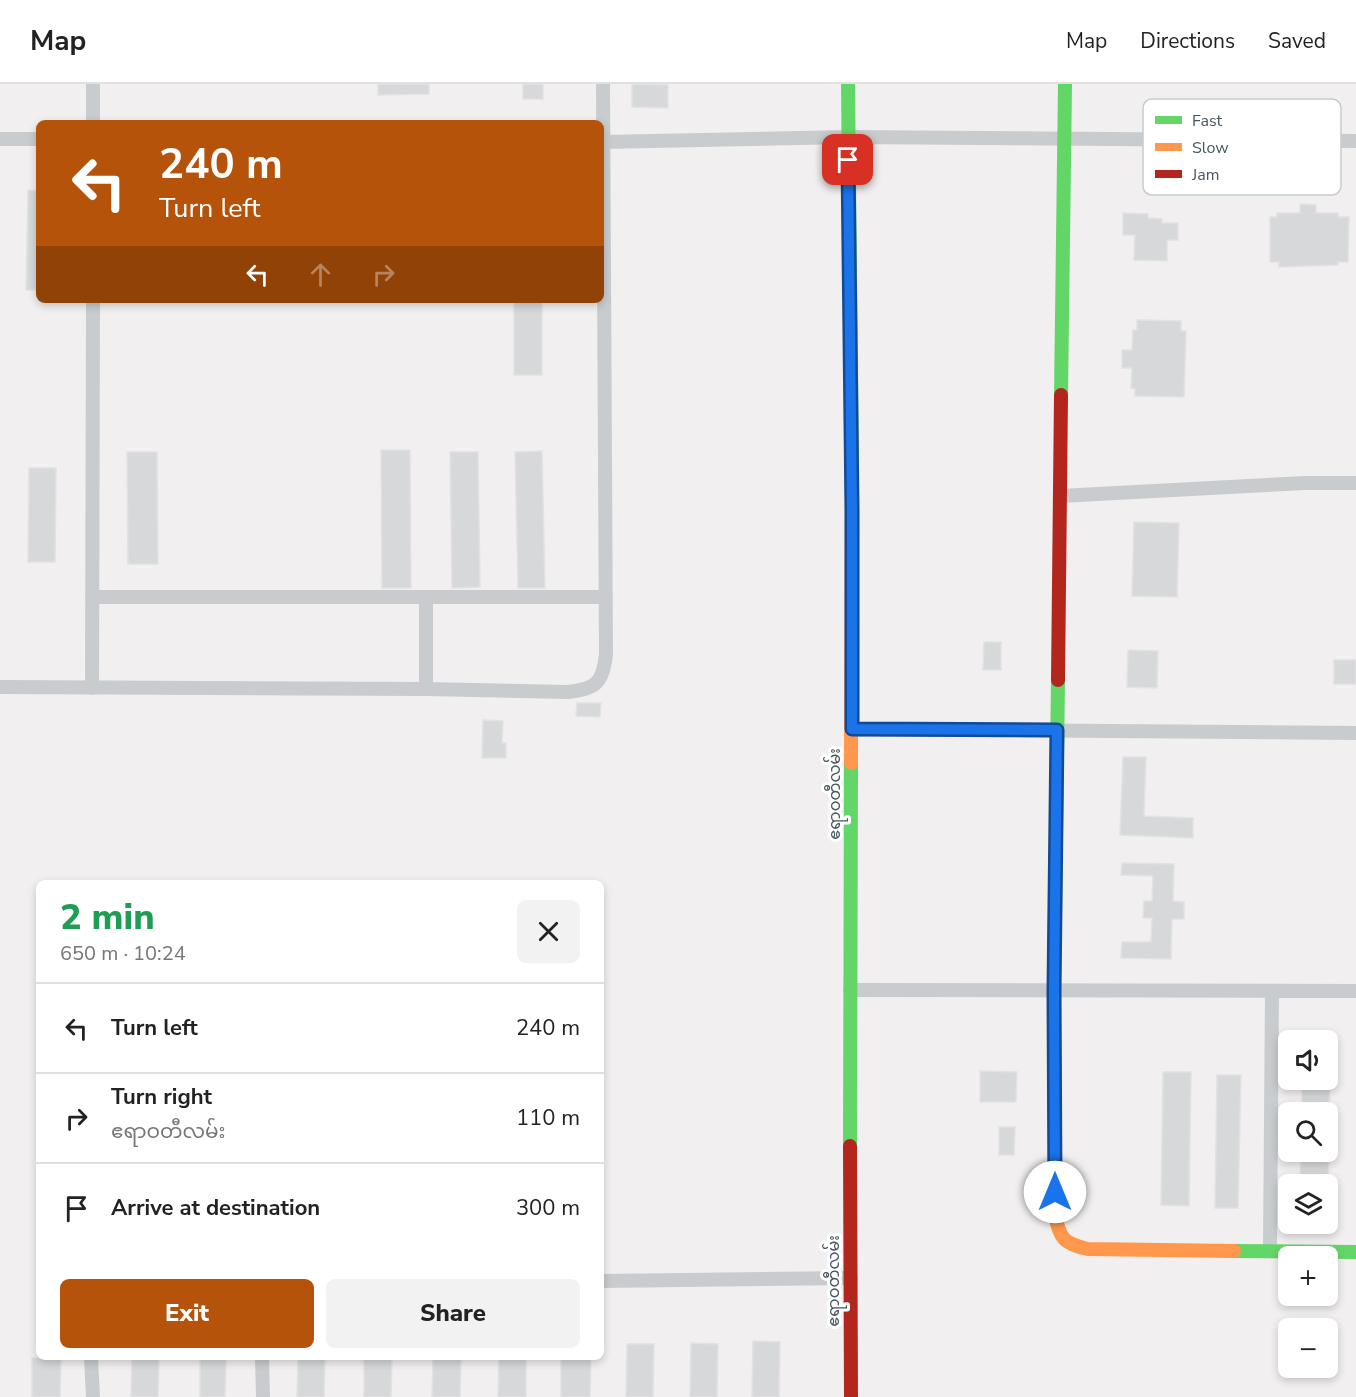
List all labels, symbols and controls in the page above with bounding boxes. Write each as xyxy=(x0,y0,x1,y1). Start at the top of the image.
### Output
text: Map xyxy=(30,22,86,60)
text: Map xyxy=(1066,27,1107,55)
text: Directions xyxy=(1140,27,1235,55)
text: Saved xyxy=(1268,27,1326,55)
legend xyxy=(1143,99,1341,195)
text: Fast xyxy=(1192,110,1223,132)
pin xyxy=(822,134,873,185)
text: 240 m xyxy=(159,136,283,193)
text: Slow xyxy=(1192,137,1229,159)
icon: arrive xyxy=(831,143,864,176)
icon: left xyxy=(60,144,138,222)
text: Jam xyxy=(1191,164,1219,186)
text: Turn left xyxy=(159,190,260,227)
icon: left xyxy=(241,258,274,291)
icon: ahead xyxy=(304,258,337,291)
icon: right xyxy=(367,258,400,291)
street label: ဧရာဝတီလမ်း xyxy=(823,748,848,840)
text: 2 min xyxy=(60,893,155,942)
button: close xyxy=(517,900,580,963)
text: 650 m · 10:24 xyxy=(60,940,186,967)
icon: left xyxy=(60,1012,93,1045)
text: Turn left xyxy=(111,1013,198,1043)
text: 240 m xyxy=(516,1013,580,1043)
map controls xyxy=(1278,1030,1338,1378)
button: sound xyxy=(1278,1030,1338,1090)
text: Turn right xyxy=(111,1082,212,1112)
icon: right xyxy=(60,1102,93,1135)
button: search xyxy=(1278,1102,1338,1162)
text: 110 m xyxy=(516,1103,580,1133)
text: ဧရာဝတီလမ်း xyxy=(111,1118,225,1145)
position arrow xyxy=(1023,1160,1087,1224)
button: layers xyxy=(1278,1174,1338,1234)
icon: arrive xyxy=(60,1192,93,1225)
text: Arrive at destination xyxy=(111,1193,320,1223)
text: 300 m xyxy=(516,1193,580,1223)
street label: ဧရာဝတီလမ်း xyxy=(822,1235,847,1327)
button: + xyxy=(1278,1246,1338,1306)
button: Exit xyxy=(60,1279,314,1348)
button: Share xyxy=(326,1279,580,1348)
button: − xyxy=(1278,1318,1338,1378)

